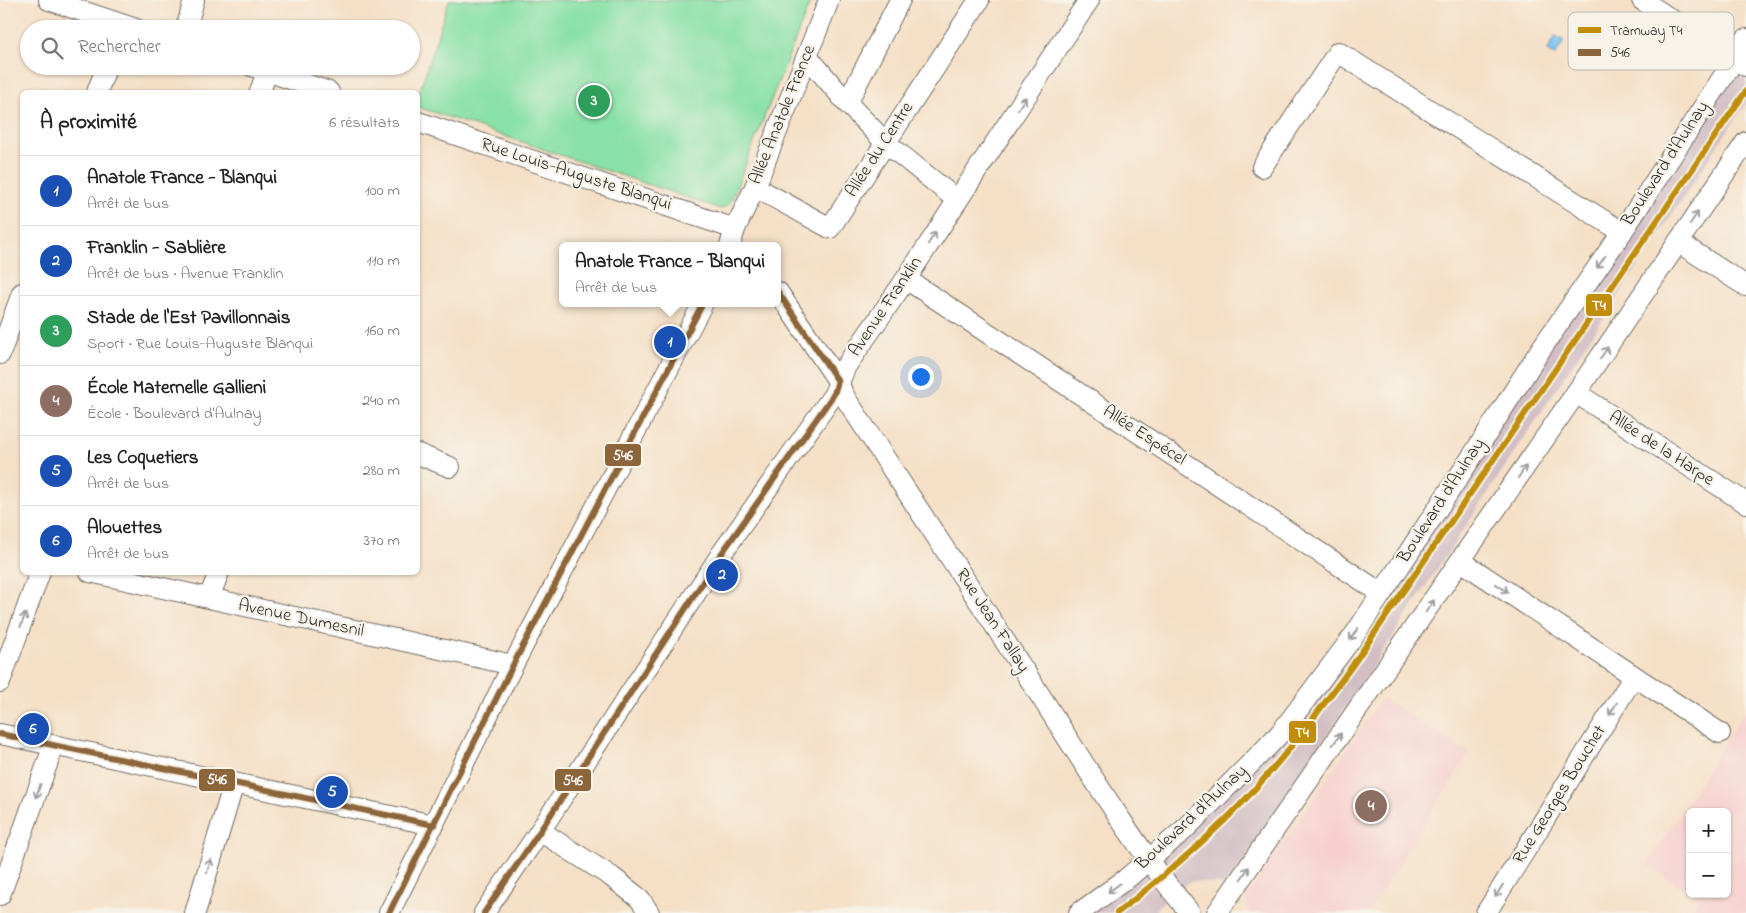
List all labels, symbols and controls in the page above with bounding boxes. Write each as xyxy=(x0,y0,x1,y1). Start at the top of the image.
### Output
legend xyxy=(1568,12,1734,70)
search box xyxy=(20,20,420,75)
text: Tramway T4 xyxy=(1610,21,1683,43)
icon: search xyxy=(38,34,66,62)
text: Rechercher xyxy=(78,34,161,61)
street label: Allée Anatole France xyxy=(743,40,823,189)
text: 546 xyxy=(1610,43,1630,64)
pin: 3 xyxy=(578,82,610,120)
street label: Allée du Centre xyxy=(839,96,921,203)
one-way arrow xyxy=(1017,96,1027,110)
street label: Boulevard d'Aulnay xyxy=(1615,96,1716,233)
text: À proximité xyxy=(40,108,137,138)
text: 6 résultats xyxy=(329,111,400,135)
street label: Rue Louis-Auguste Blanqui xyxy=(477,132,675,219)
text: Anatole France - Blanqui xyxy=(87,165,277,192)
text: 1 xyxy=(53,179,59,203)
text: 100 m xyxy=(365,179,400,203)
text: Arrêt de bus xyxy=(87,192,169,216)
one-way arrow xyxy=(1689,211,1699,225)
one-way arrow xyxy=(927,232,937,246)
text: Franklin - Sablière xyxy=(87,235,226,262)
popup xyxy=(559,242,781,307)
text: 2 xyxy=(52,249,60,273)
text: 110 m xyxy=(366,249,400,273)
text: Anatole France - Blanqui xyxy=(575,249,765,276)
street label: Avenue Franklin xyxy=(843,252,929,362)
one-way arrow xyxy=(1596,255,1606,269)
text: Arrêt de bus · Avenue Franklin xyxy=(87,262,283,286)
text: Arrêt de bus xyxy=(575,276,657,300)
line badge: T4 xyxy=(1585,293,1613,317)
text: T4 xyxy=(1592,296,1606,317)
text: Stade de l'Est Pavillonnais xyxy=(87,305,290,332)
text: 3 xyxy=(53,319,59,343)
text: 160 m xyxy=(365,319,400,343)
pin: 1 xyxy=(654,323,686,361)
text: Sport · Rue Louis-Auguste Blanqui xyxy=(87,332,313,356)
one-way arrow xyxy=(1599,346,1609,360)
your location xyxy=(908,364,934,390)
text: École Maternelle Gallieni xyxy=(87,375,266,402)
text: 4 xyxy=(53,389,59,413)
text: 240 m xyxy=(362,389,400,413)
street label: Allée Espécel xyxy=(1097,399,1191,473)
text: École · Boulevard d'Aulnay xyxy=(87,402,261,426)
street label: Allée de la Harpe xyxy=(1603,405,1720,493)
street label: Boulevard d'Aulnay xyxy=(1391,433,1492,570)
line badge: 546 xyxy=(604,443,642,467)
text: Les Coquetiers xyxy=(87,445,198,472)
text: 546 xyxy=(613,446,634,467)
text: 5 xyxy=(51,459,61,483)
text: 280 m xyxy=(363,459,400,483)
one-way arrow xyxy=(1517,465,1527,479)
text: Arrêt de bus xyxy=(87,472,169,496)
text: Alouettes xyxy=(87,515,162,542)
text: 6 xyxy=(52,529,60,553)
text: 370 m xyxy=(363,529,400,553)
text: Arrêt de bus xyxy=(87,542,169,566)
pin: 2 xyxy=(706,556,738,594)
street label: Rue Jean Fallay xyxy=(948,564,1036,678)
one-way arrow xyxy=(1495,583,1509,593)
street label: Avenue Dumesnil xyxy=(236,593,366,645)
one-way arrow xyxy=(1425,599,1435,613)
one-way arrow xyxy=(19,613,28,628)
one-way arrow xyxy=(1349,626,1359,640)
one-way arrow xyxy=(1608,702,1619,716)
pin: 6 xyxy=(17,710,49,748)
line badge: T4 xyxy=(1288,720,1317,744)
street label: Rue Georges Bouchet xyxy=(1507,721,1614,870)
text: T4 xyxy=(1295,723,1309,744)
one-way arrow xyxy=(1332,732,1342,746)
street label: Boulevard d'Aulnay xyxy=(1130,759,1254,878)
line badge: 546 xyxy=(198,768,236,792)
line badge: 546 xyxy=(554,768,592,792)
text: 546 xyxy=(207,770,228,791)
text: 546 xyxy=(563,771,584,792)
pin: 5 xyxy=(316,773,348,811)
one-way arrow xyxy=(33,783,42,799)
pin: 4 xyxy=(1355,787,1387,825)
map controls xyxy=(1686,808,1731,898)
button: + xyxy=(1686,808,1731,853)
button: − xyxy=(1686,853,1731,898)
one-way arrow xyxy=(204,859,214,875)
one-way arrow xyxy=(1240,866,1250,880)
one-way arrow xyxy=(1108,882,1121,893)
one-way arrow xyxy=(1494,884,1504,898)

